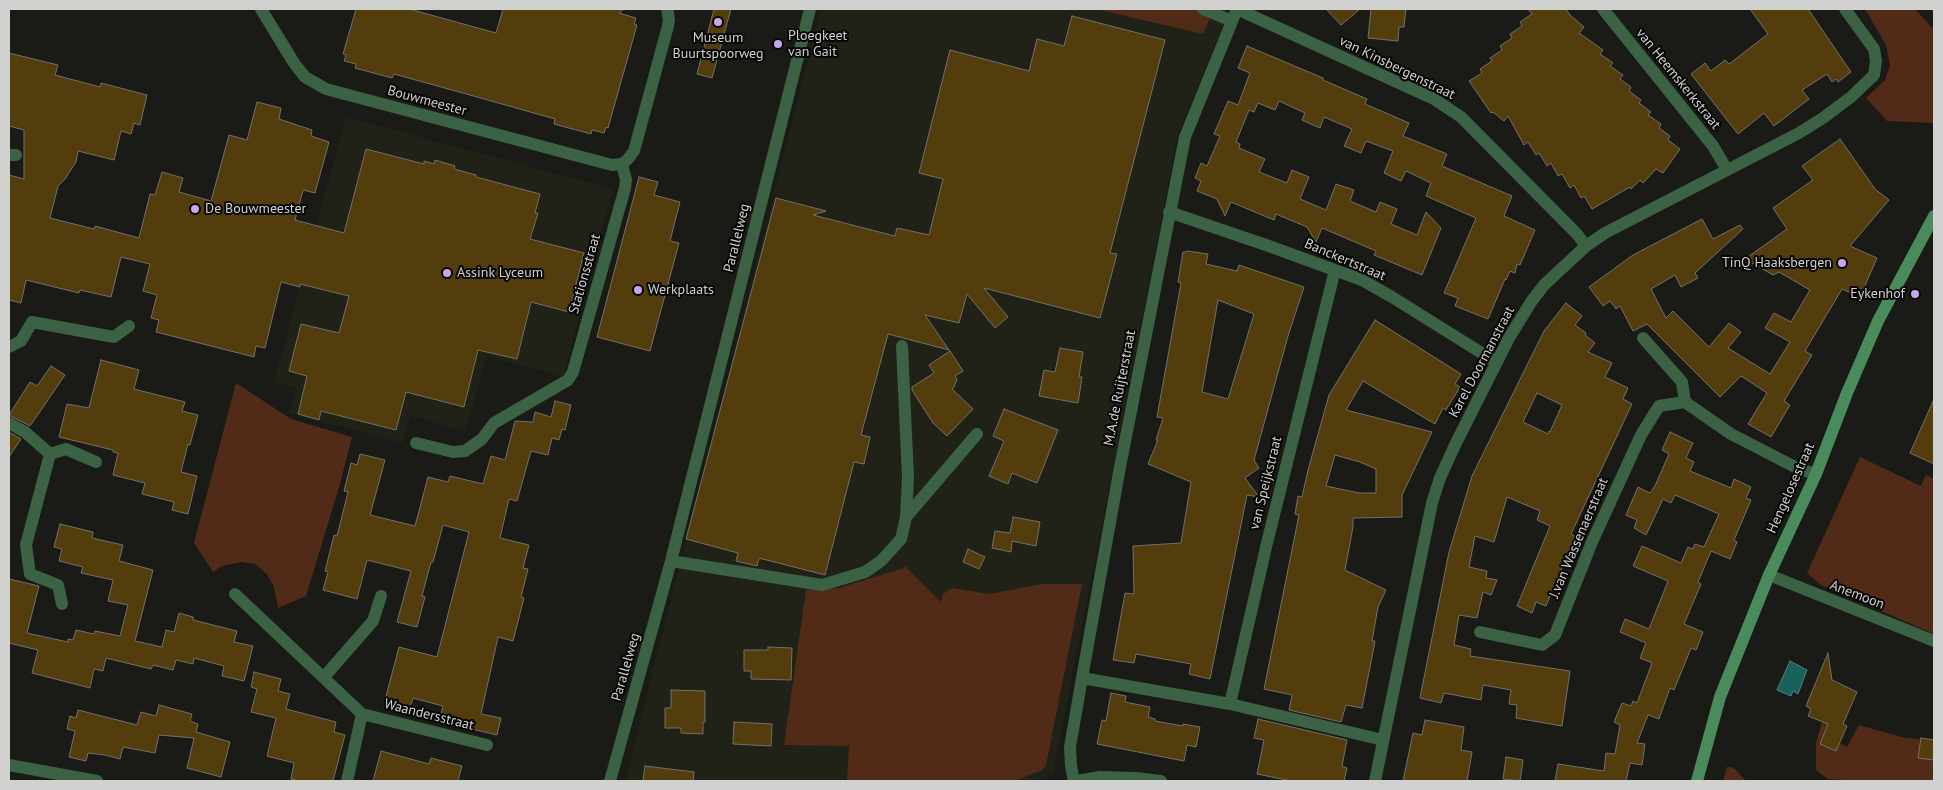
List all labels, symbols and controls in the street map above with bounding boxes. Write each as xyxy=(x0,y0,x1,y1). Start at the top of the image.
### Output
marker: Museum Buurtspoorweg xyxy=(712,16,724,28)
street label: van Heemskerkstraat xyxy=(1632,25,1724,133)
place label: Ploegkeet van Gait xyxy=(788,28,847,60)
place label: Museum Buurtspoorweg xyxy=(672,30,764,62)
street label: van Kinsbergenstraat xyxy=(1336,33,1458,103)
marker: Ploegkeet van Gait xyxy=(772,38,784,50)
street label: Bouwmeester xyxy=(386,82,468,120)
place label: De Bouwmeester xyxy=(205,201,306,217)
street label: Parallelweg xyxy=(720,202,754,274)
marker: De Bouwmeester xyxy=(189,203,201,215)
street label: Stationsstraat xyxy=(566,232,604,316)
street label: Banckertstraat xyxy=(1302,235,1388,285)
place label: TinQ Haaksbergen xyxy=(1722,255,1832,271)
marker: TinQ Haaksbergen xyxy=(1836,257,1848,269)
place label: Assink Lyceum xyxy=(457,265,543,281)
marker: Assink Lyceum xyxy=(441,267,453,279)
place label: Werkplaats xyxy=(648,282,714,298)
marker: Werkplaats xyxy=(632,284,644,296)
place label: Eykenhof xyxy=(1850,286,1905,302)
marker: Eykenhof xyxy=(1909,288,1921,300)
street label: Karel Doormanstraat xyxy=(1446,303,1518,421)
street label: M.A.de Ruijterstraat xyxy=(1101,329,1139,447)
street label: van Speijkstraat xyxy=(1246,435,1286,531)
street label: Hengelosestraat xyxy=(1764,440,1818,536)
street label: J.van Wassenaerstraat xyxy=(1546,475,1612,601)
street label: Anemoon xyxy=(1827,577,1887,613)
street label: Parallelweg xyxy=(608,631,644,703)
street label: Waandersstraat xyxy=(382,696,476,734)

